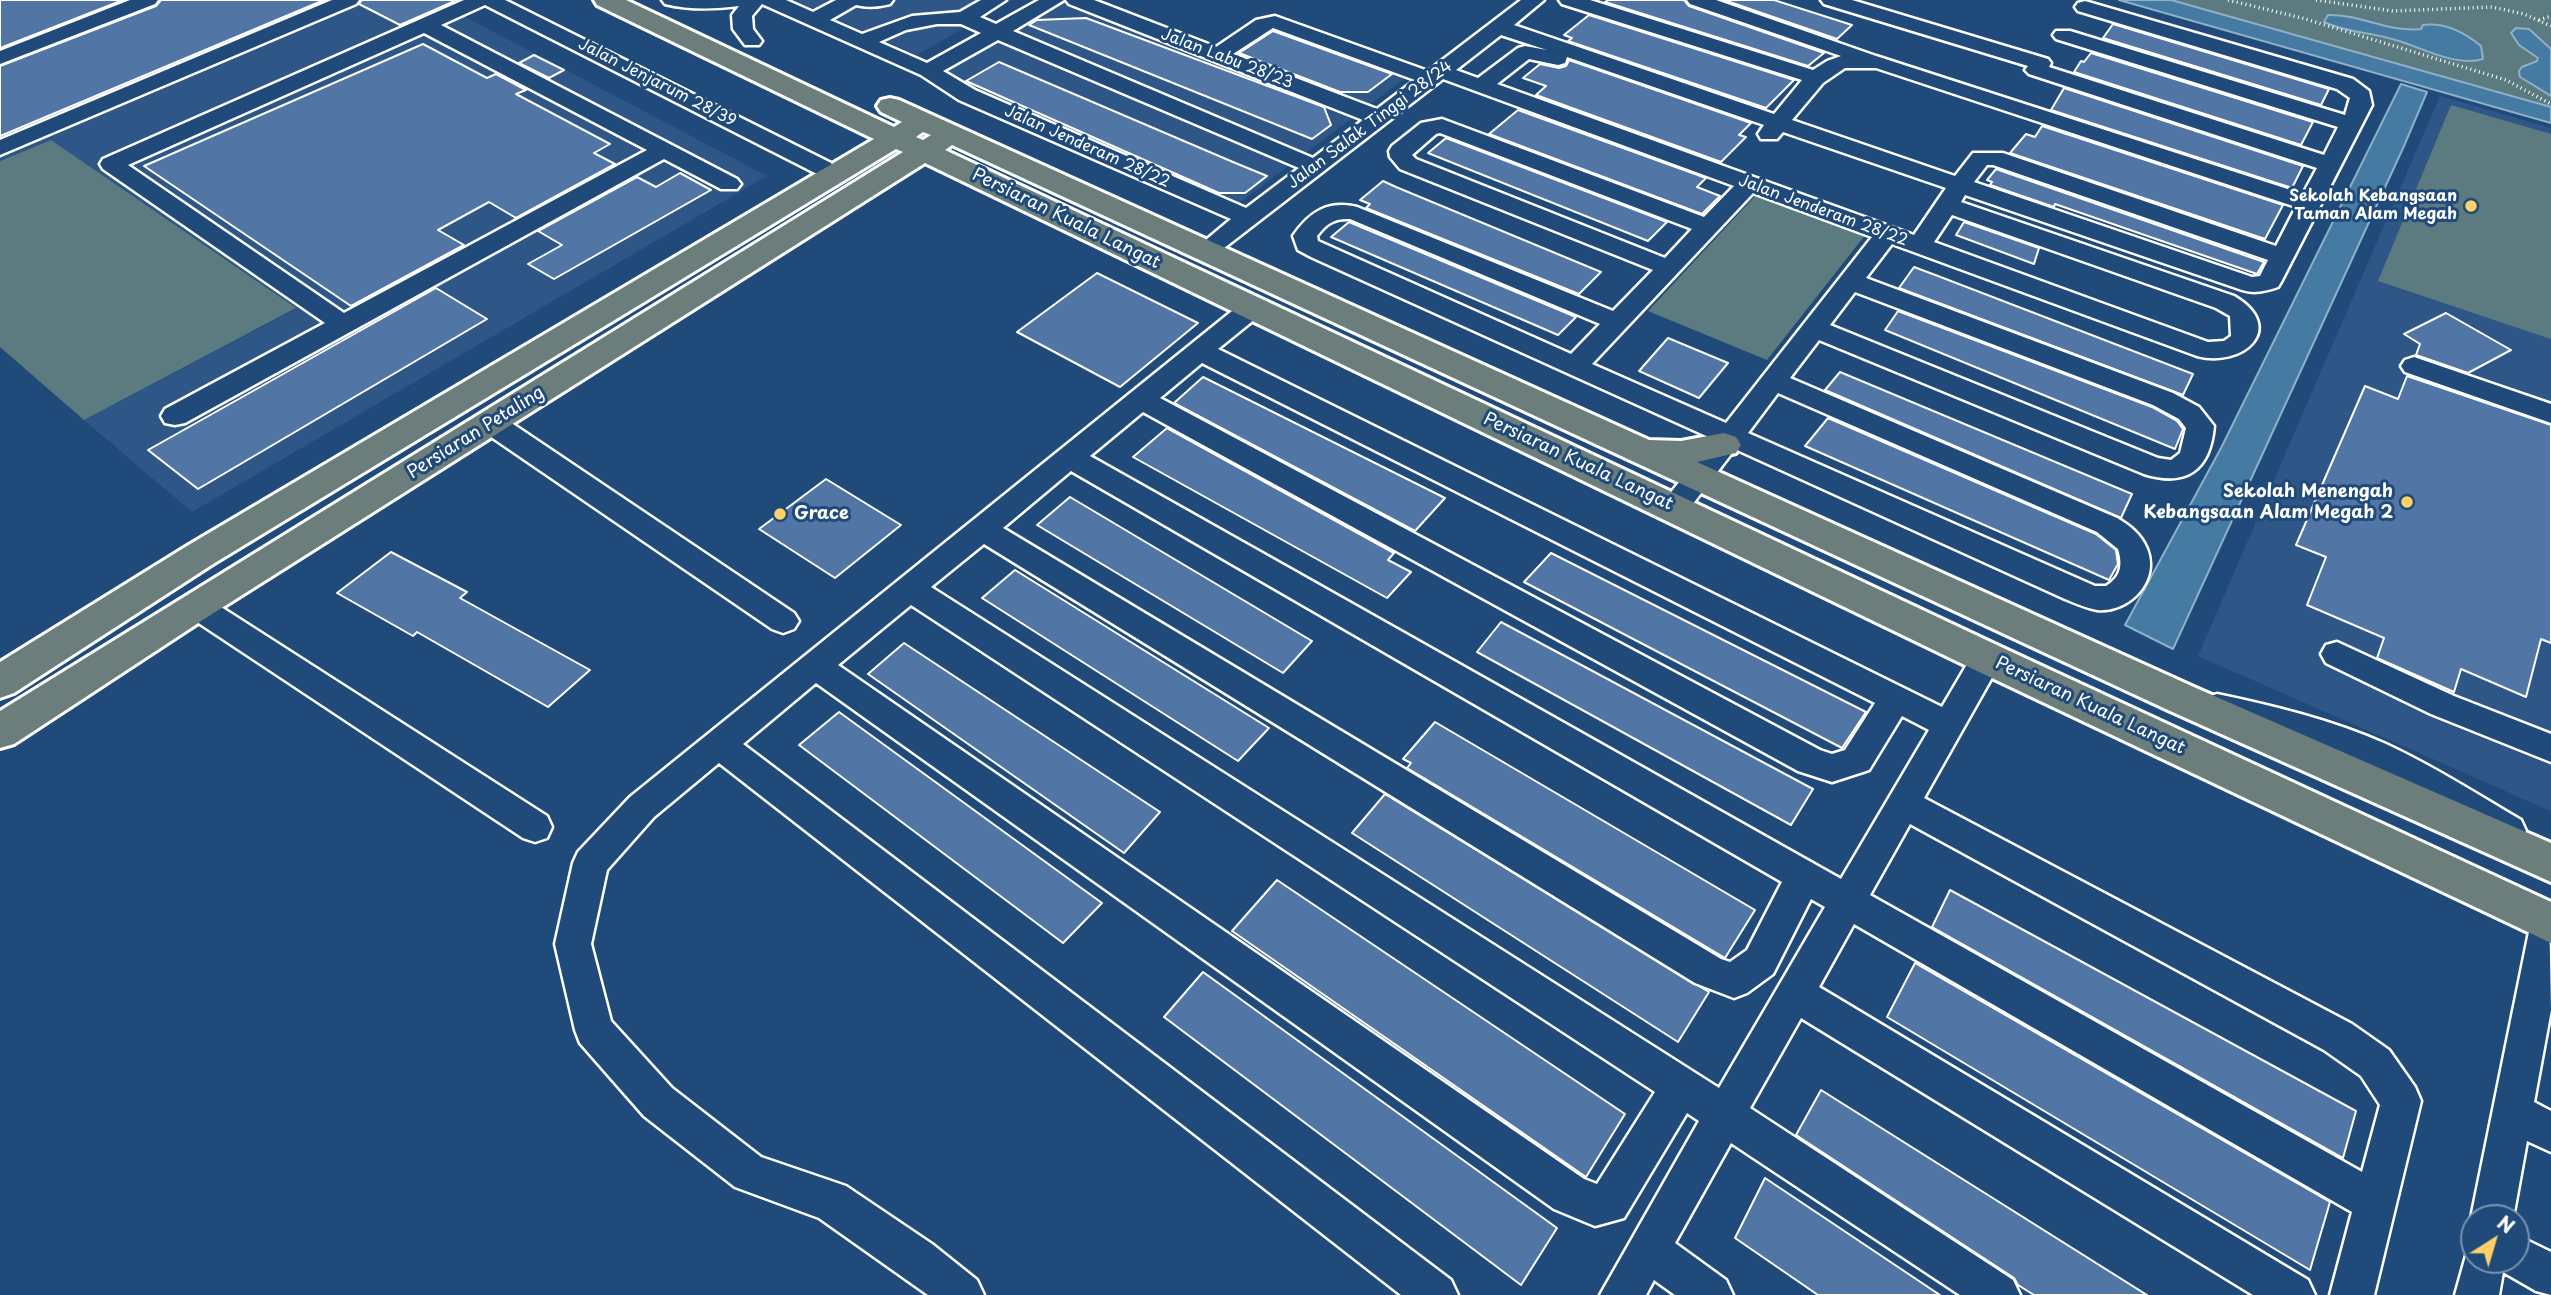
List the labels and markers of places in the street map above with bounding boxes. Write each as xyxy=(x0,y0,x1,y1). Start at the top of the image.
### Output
place label: Sekolah Kebangsaan Taman Alam Megah xyxy=(2289,187,2457,225)
marker: Sekolah Kebangsaan Taman Alam Megah xyxy=(2463,198,2479,214)
place label: Sekolah Menengah Kebangsaan Alam Megah 2 xyxy=(2143,481,2393,524)
marker: Sekolah Menengah Kebangsaan Alam Megah 2 xyxy=(2399,494,2415,510)
place label: Grace xyxy=(794,503,849,525)
marker: Grace xyxy=(772,506,788,522)

